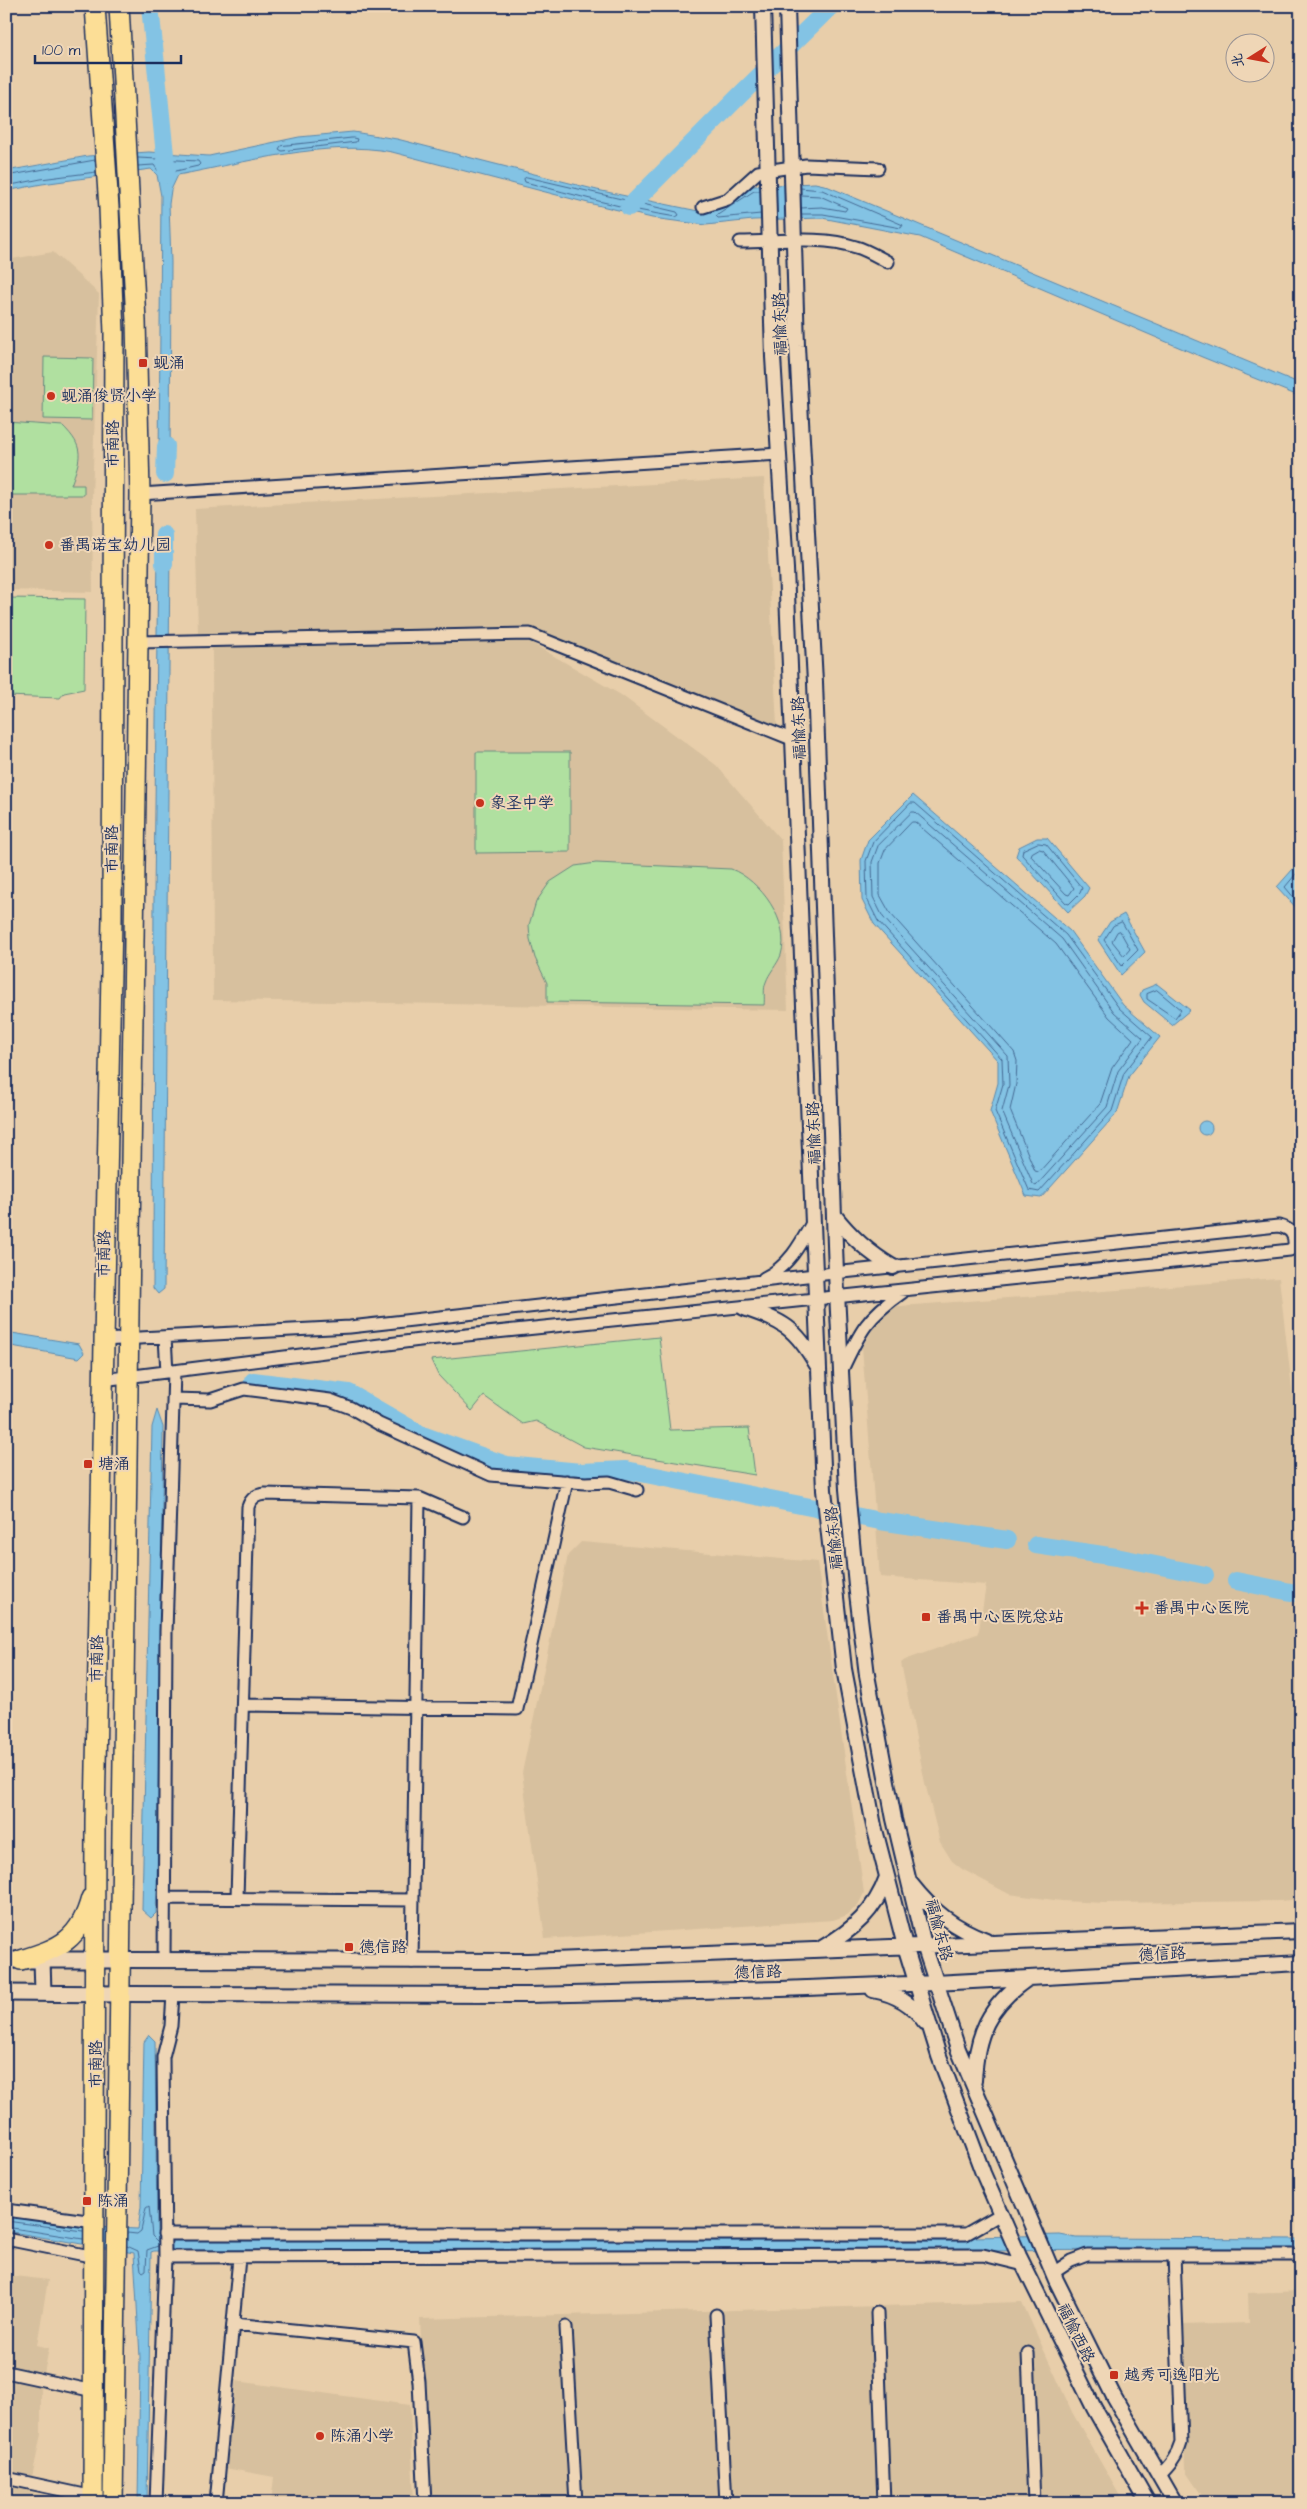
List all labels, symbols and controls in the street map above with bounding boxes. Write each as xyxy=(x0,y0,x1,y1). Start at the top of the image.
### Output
scale bar xyxy=(35,32,181,64)
north arrow xyxy=(1224,32,1274,82)
text: 100 m xyxy=(42,40,81,61)
text: 北 xyxy=(1227,52,1249,69)
street label: 福愉东路 xyxy=(768,292,792,356)
place label: 蚬涌 xyxy=(153,352,185,374)
marker: 蚬涌 xyxy=(137,357,149,369)
place label: 蚬涌俊贤小学 xyxy=(61,385,157,407)
marker: 蚬涌俊贤小学 xyxy=(45,390,57,402)
street label: 市南路 xyxy=(102,420,124,468)
place label: 番禺诺宝幼儿园 xyxy=(59,534,171,556)
marker: 番禺诺宝幼儿园 xyxy=(43,539,55,551)
street label: 福愉东路 xyxy=(787,696,811,760)
place label: 象圣中学 xyxy=(490,792,554,814)
marker: 象圣中学 xyxy=(474,797,486,809)
street label: 市南路 xyxy=(101,825,123,873)
street label: 福愉东路 xyxy=(802,1101,826,1165)
street label: 市南路 xyxy=(93,1230,115,1278)
place label: 塘涌 xyxy=(98,1453,130,1475)
marker: 塘涌 xyxy=(82,1458,94,1470)
street label: 福愉东路 xyxy=(820,1505,848,1571)
place label: 番禺中心医院 xyxy=(1153,1597,1249,1619)
marker: 番禺中心医院 xyxy=(1135,1601,1149,1615)
place label: 番禺中心医院总站 xyxy=(936,1606,1064,1628)
marker: 番禺中心医院总站 xyxy=(920,1611,932,1623)
street label: 市南路 xyxy=(86,1635,108,1683)
street label: 福愉东路 xyxy=(920,1896,958,1964)
place label: 德信路 xyxy=(359,1936,407,1958)
marker: 德信路 xyxy=(343,1941,355,1953)
street label: 德信路 xyxy=(1137,1942,1187,1966)
street label: 德信路 xyxy=(734,1961,782,1983)
street label: 市南路 xyxy=(85,2040,107,2088)
place label: 陈涌 xyxy=(97,2190,129,2212)
marker: 陈涌 xyxy=(81,2195,93,2207)
street label: 福愉西路 xyxy=(1052,2299,1100,2367)
place label: 越秀可逸阳光 xyxy=(1124,2364,1220,2386)
marker: 越秀可逸阳光 xyxy=(1108,2369,1120,2381)
place label: 陈涌小学 xyxy=(330,2425,394,2447)
marker: 陈涌小学 xyxy=(314,2430,326,2442)

